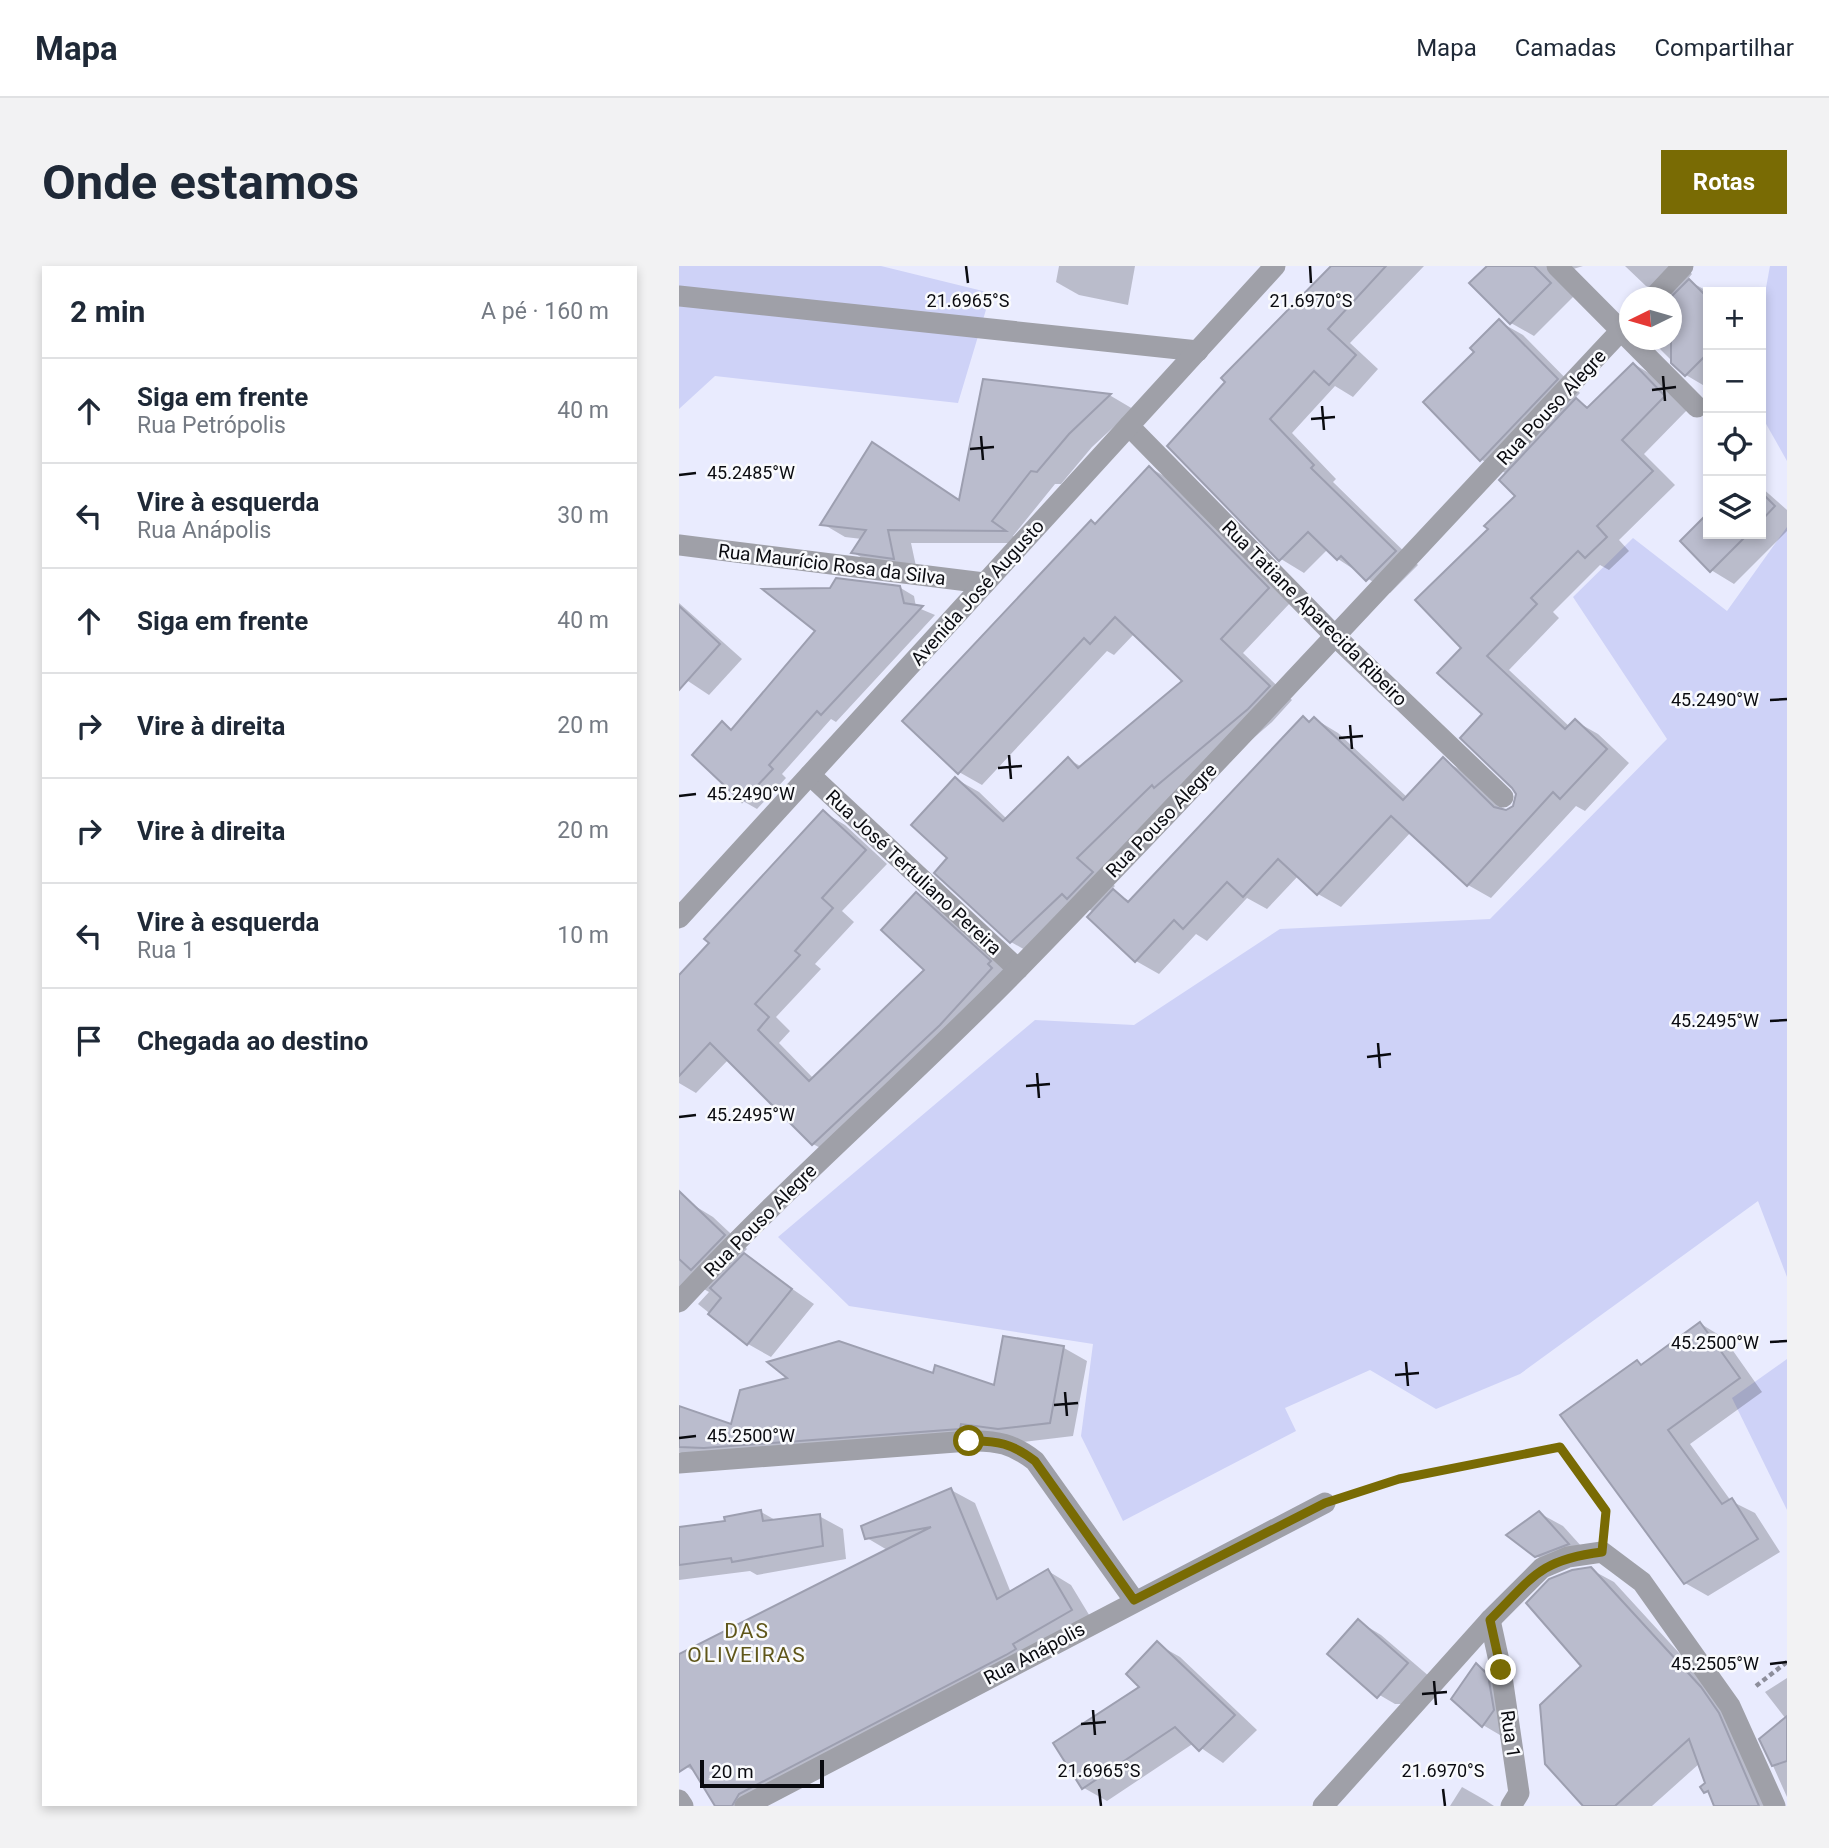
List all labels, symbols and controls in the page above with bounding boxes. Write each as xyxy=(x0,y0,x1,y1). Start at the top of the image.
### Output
text: Mapa xyxy=(35,29,118,68)
text: Mapa xyxy=(1416,34,1477,62)
text: Camadas xyxy=(1515,34,1616,62)
text: Compartilhar xyxy=(1654,34,1794,62)
button: Rotas xyxy=(1661,150,1787,214)
text: Onde estamos xyxy=(42,154,359,211)
north arrow xyxy=(1619,287,1682,350)
map controls xyxy=(1703,287,1766,539)
button: + xyxy=(1703,287,1766,350)
text: 21.6965°S xyxy=(927,290,1010,311)
text: 21.6970°S xyxy=(1270,290,1353,311)
text: 2 min xyxy=(70,294,145,329)
text: A pé · 160 m xyxy=(481,298,609,325)
street label: Rua Pouso Alegre xyxy=(1492,345,1611,470)
button: − xyxy=(1703,350,1766,413)
text: Siga em frente xyxy=(137,382,308,412)
icon: ahead xyxy=(70,392,108,430)
text: 40 m xyxy=(557,397,609,424)
text: Rua Petrópolis xyxy=(137,412,286,439)
button: locate xyxy=(1703,413,1766,476)
text: 45.2485°W xyxy=(707,462,795,483)
button: layers xyxy=(1703,476,1766,539)
text: Vire à esquerda xyxy=(137,487,320,517)
icon: left xyxy=(70,497,108,535)
text: 30 m xyxy=(557,502,609,529)
street label: Avenida José Augusto xyxy=(906,515,1049,670)
street label: Rua Tatiane Aparecida Ribeiro xyxy=(1217,516,1412,711)
text: Rua Anápolis xyxy=(137,517,271,544)
street label: Rua Maurício Rosa da Silva xyxy=(717,539,947,590)
icon: ahead xyxy=(70,602,108,640)
text: Siga em frente xyxy=(137,606,308,636)
text: 40 m xyxy=(557,607,609,634)
text: 45.2490°W xyxy=(1671,689,1759,710)
icon: right xyxy=(70,707,108,745)
text: Vire à direita xyxy=(137,711,285,741)
text: 20 m xyxy=(557,712,609,739)
street label: Rua Pouso Alegre xyxy=(1101,758,1222,882)
text: 45.2490°W xyxy=(707,783,795,804)
street label: Rua José Tertuliano Pereira xyxy=(821,785,1006,960)
icon: right xyxy=(70,812,108,850)
text: Vire à direita xyxy=(137,816,285,846)
text: 20 m xyxy=(557,817,609,844)
text: Vire à esquerda xyxy=(137,907,320,937)
icon: left xyxy=(70,917,108,955)
text: 10 m xyxy=(557,922,609,949)
text: Rua 1 xyxy=(137,937,195,964)
text: 45.2495°W xyxy=(1671,1010,1759,1031)
icon: arrive xyxy=(70,1022,108,1060)
text: Chegada ao destino xyxy=(137,1026,368,1056)
text: 45.2495°W xyxy=(707,1104,795,1125)
street label: Rua Pouso Alegre xyxy=(699,1159,821,1281)
text: 45.2500°W xyxy=(1671,1332,1759,1353)
text: 45.2500°W xyxy=(707,1425,795,1446)
route start xyxy=(953,1425,984,1456)
street label: Rua Anápolis xyxy=(980,1617,1089,1690)
district label: DAS OLIVEIRAS xyxy=(687,1619,807,1667)
text: 45.2505°W xyxy=(1671,1653,1759,1674)
route end xyxy=(1485,1654,1516,1685)
street label: Rua 1 xyxy=(1496,1709,1525,1759)
scale bar xyxy=(700,1757,824,1789)
text: 20 m xyxy=(711,1760,754,1783)
text: 21.6965°S xyxy=(1058,1760,1141,1781)
text: 21.6970°S xyxy=(1402,1760,1485,1781)

